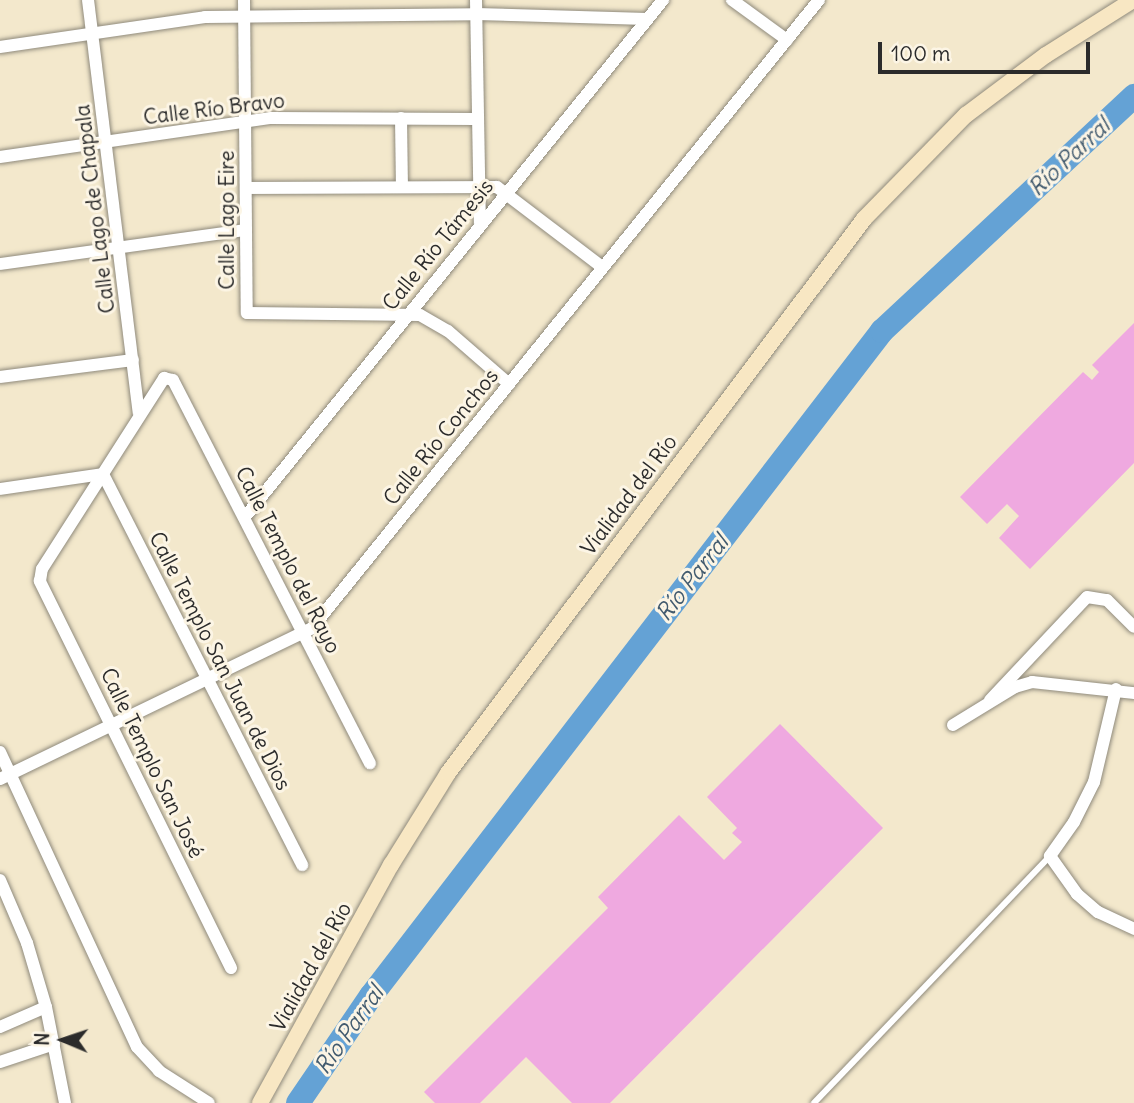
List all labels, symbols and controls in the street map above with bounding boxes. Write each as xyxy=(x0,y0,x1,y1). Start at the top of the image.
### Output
scale bar xyxy=(882,28,1094,72)
text: 100 m xyxy=(891,40,950,67)
street label: Calle Río Bravo xyxy=(142,88,286,130)
street label: Calle Lago de Chapala xyxy=(70,103,120,315)
water label: Río Parral xyxy=(1023,112,1115,202)
street label: Calle Lago Eire xyxy=(214,150,240,290)
street label: Calle Río Támesis xyxy=(377,174,499,316)
street label: Calle Río Conchos xyxy=(378,364,504,510)
street label: Vialidad del Río xyxy=(576,430,682,560)
street label: Calle Templo del Rayo xyxy=(230,462,346,658)
street label: Calle Templo San Juan de Dios xyxy=(144,528,296,794)
water label: Río Parral xyxy=(650,530,734,626)
street label: Calle Templo San José xyxy=(95,664,209,862)
street label: Vialidad del Río xyxy=(265,898,357,1036)
water label: Río Parral xyxy=(309,981,389,1079)
north arrow xyxy=(28,1005,98,1075)
text: N xyxy=(30,1032,54,1046)

